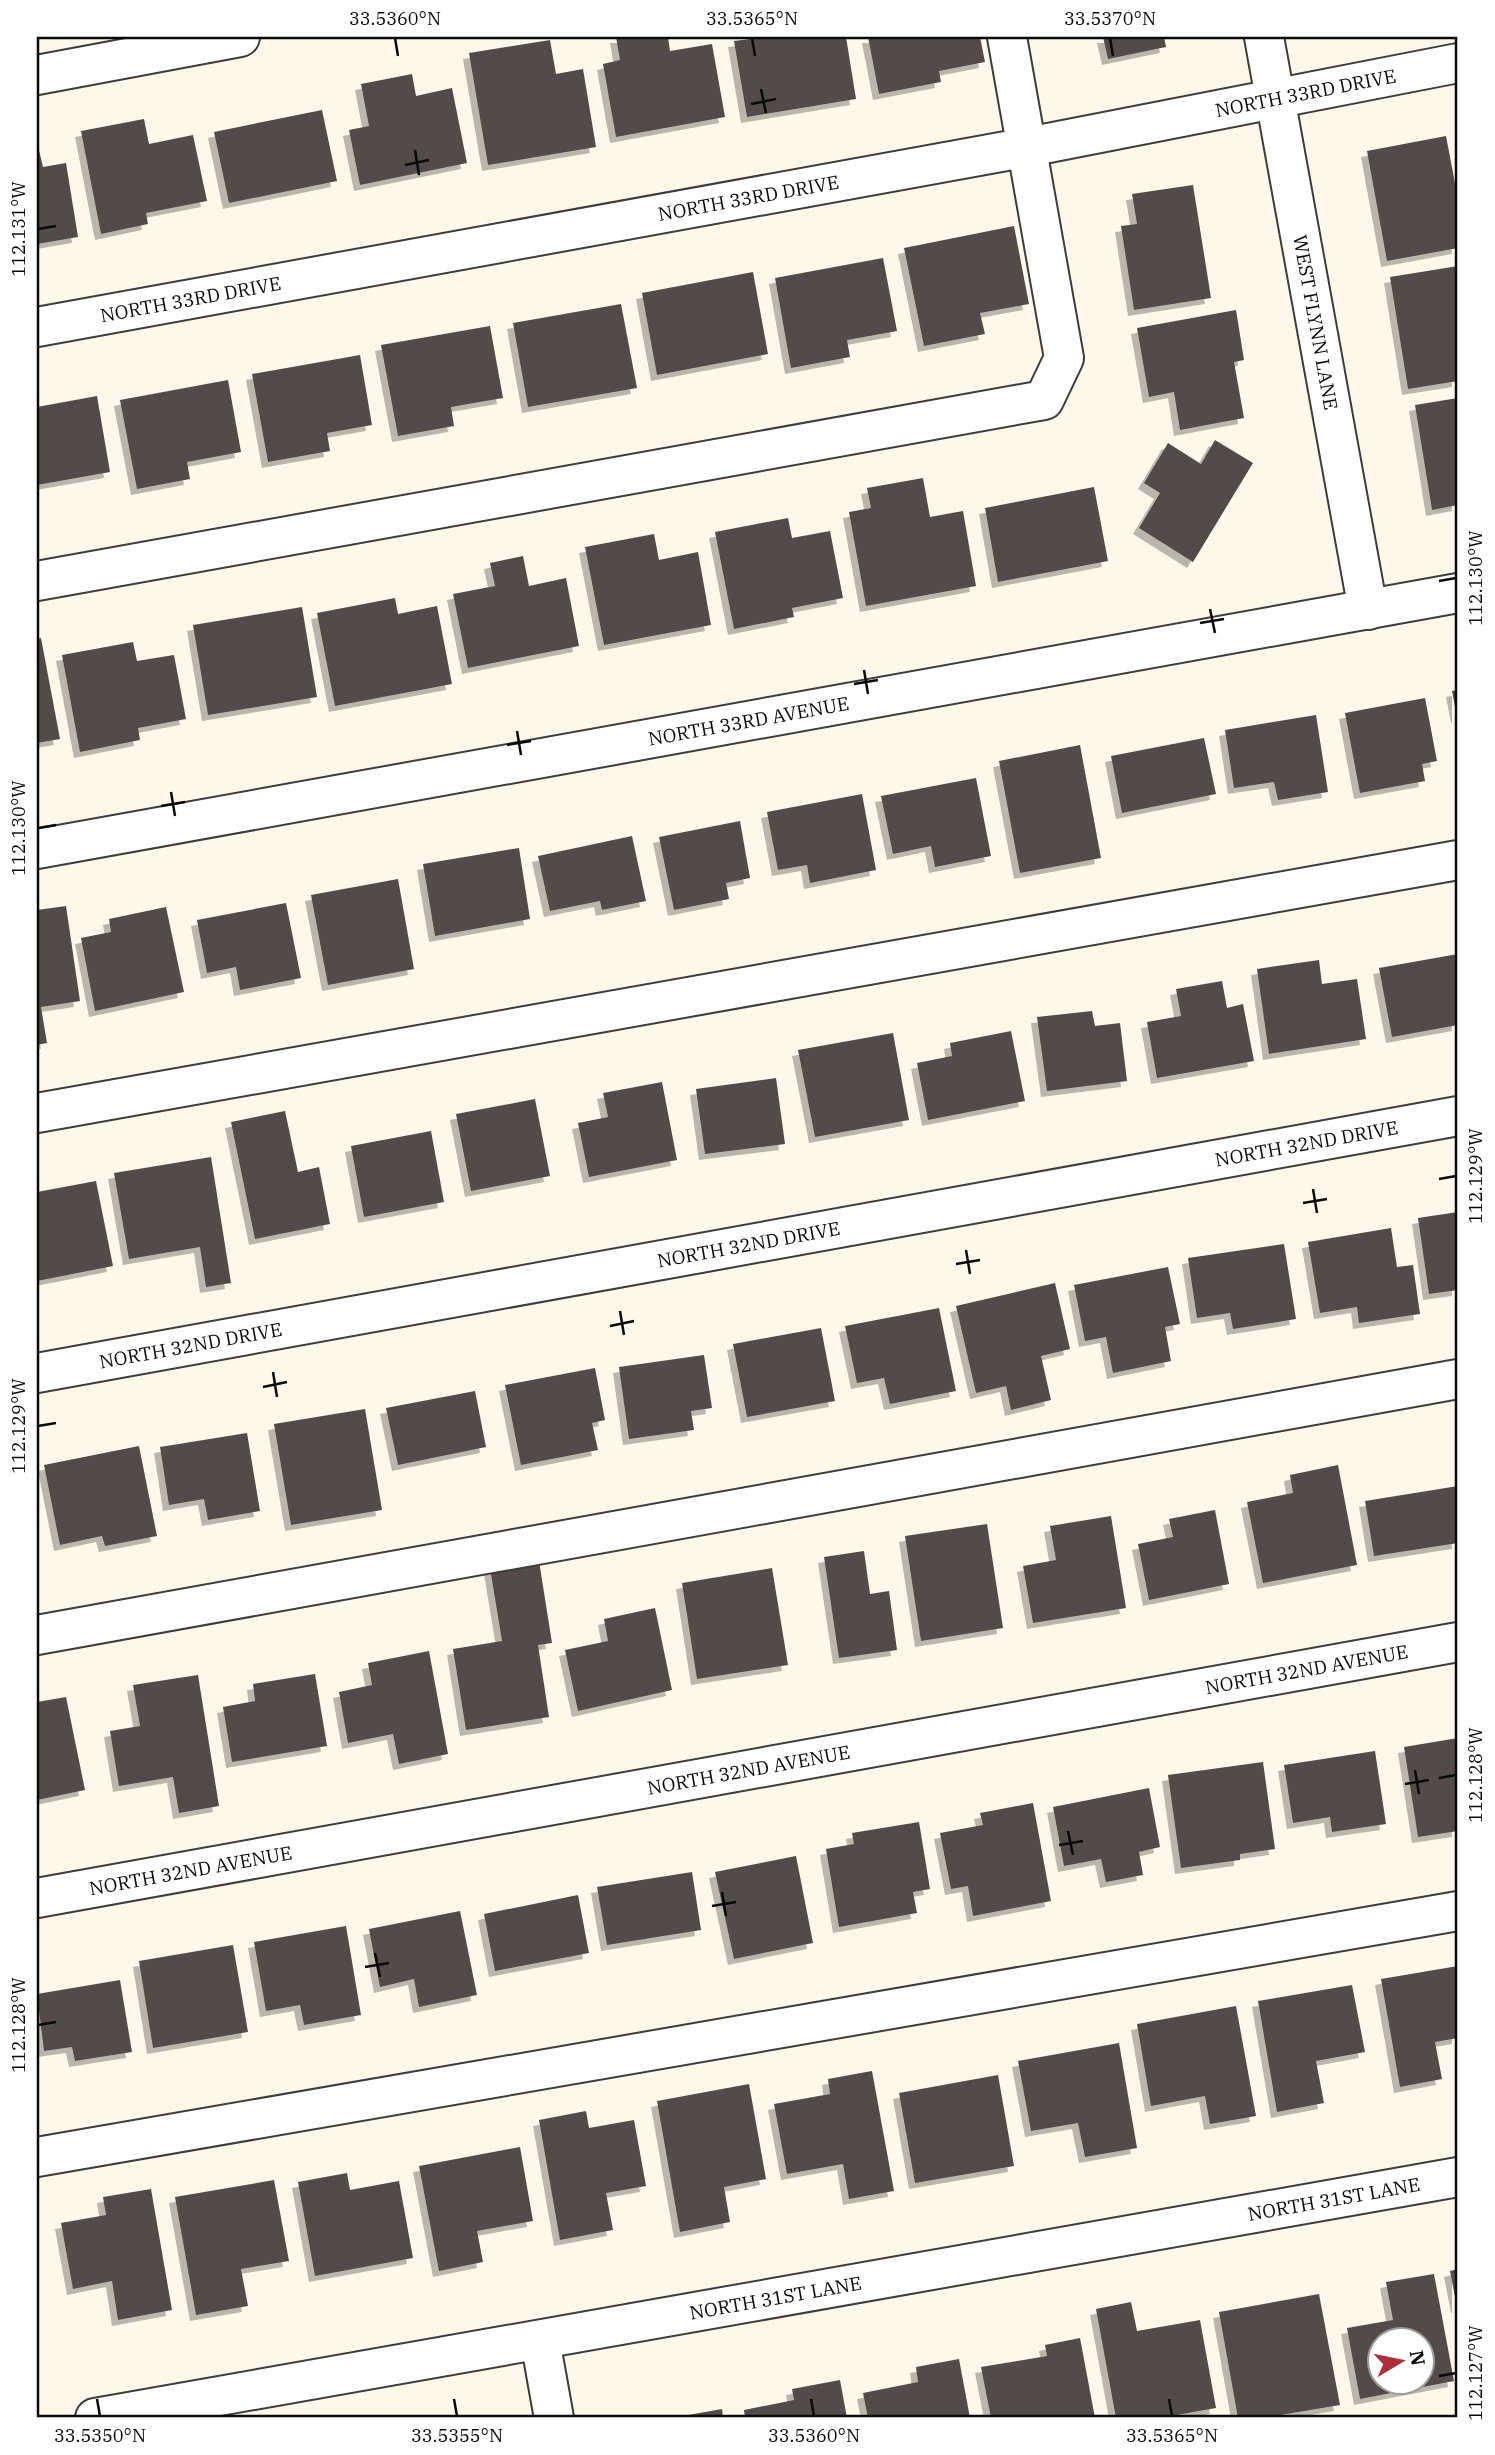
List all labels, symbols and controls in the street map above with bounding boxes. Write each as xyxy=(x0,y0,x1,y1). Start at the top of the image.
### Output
text: 33.5360°N xyxy=(349,7,441,30)
text: 33.5365°N xyxy=(706,7,798,30)
text: 33.5370°N xyxy=(1064,7,1156,30)
street label: NORTH 33RD DRIVE xyxy=(1213,63,1398,122)
street label: NORTH 33RD DRIVE xyxy=(656,170,841,226)
text: 112.131°W xyxy=(7,181,30,277)
street label: WEST FLYNN LANE xyxy=(1288,233,1343,412)
street label: NORTH 33RD DRIVE xyxy=(98,271,283,327)
text: 112.130°W xyxy=(1464,530,1487,626)
street label: NORTH 33RD AVENUE xyxy=(646,691,851,751)
text: 112.130°W xyxy=(7,780,30,876)
street label: NORTH 32ND DRIVE xyxy=(1213,1115,1400,1172)
text: 112.129°W xyxy=(1464,1128,1487,1224)
street label: NORTH 32ND DRIVE xyxy=(655,1216,842,1273)
street label: NORTH 32ND DRIVE xyxy=(97,1317,284,1374)
text: 112.129°W xyxy=(7,1378,30,1474)
street label: NORTH 32ND AVENUE xyxy=(1203,1639,1410,1699)
text: 112.128°W xyxy=(1464,1727,1487,1823)
street label: NORTH 32ND AVENUE xyxy=(645,1740,852,1800)
street label: NORTH 32ND AVENUE xyxy=(87,1840,294,1900)
text: 112.128°W xyxy=(7,1977,30,2073)
street label: NORTH 31ST LANE xyxy=(1246,2172,1422,2226)
street label: NORTH 31ST LANE xyxy=(687,2271,863,2325)
text: 112.127°W xyxy=(1464,2325,1487,2421)
north arrow xyxy=(1366,2326,1436,2396)
text: N xyxy=(1405,2349,1431,2368)
text: 33.5350°N xyxy=(54,2424,146,2447)
text: 33.5355°N xyxy=(411,2424,503,2447)
text: 33.5360°N xyxy=(768,2424,860,2447)
text: 33.5365°N xyxy=(1126,2424,1218,2447)

